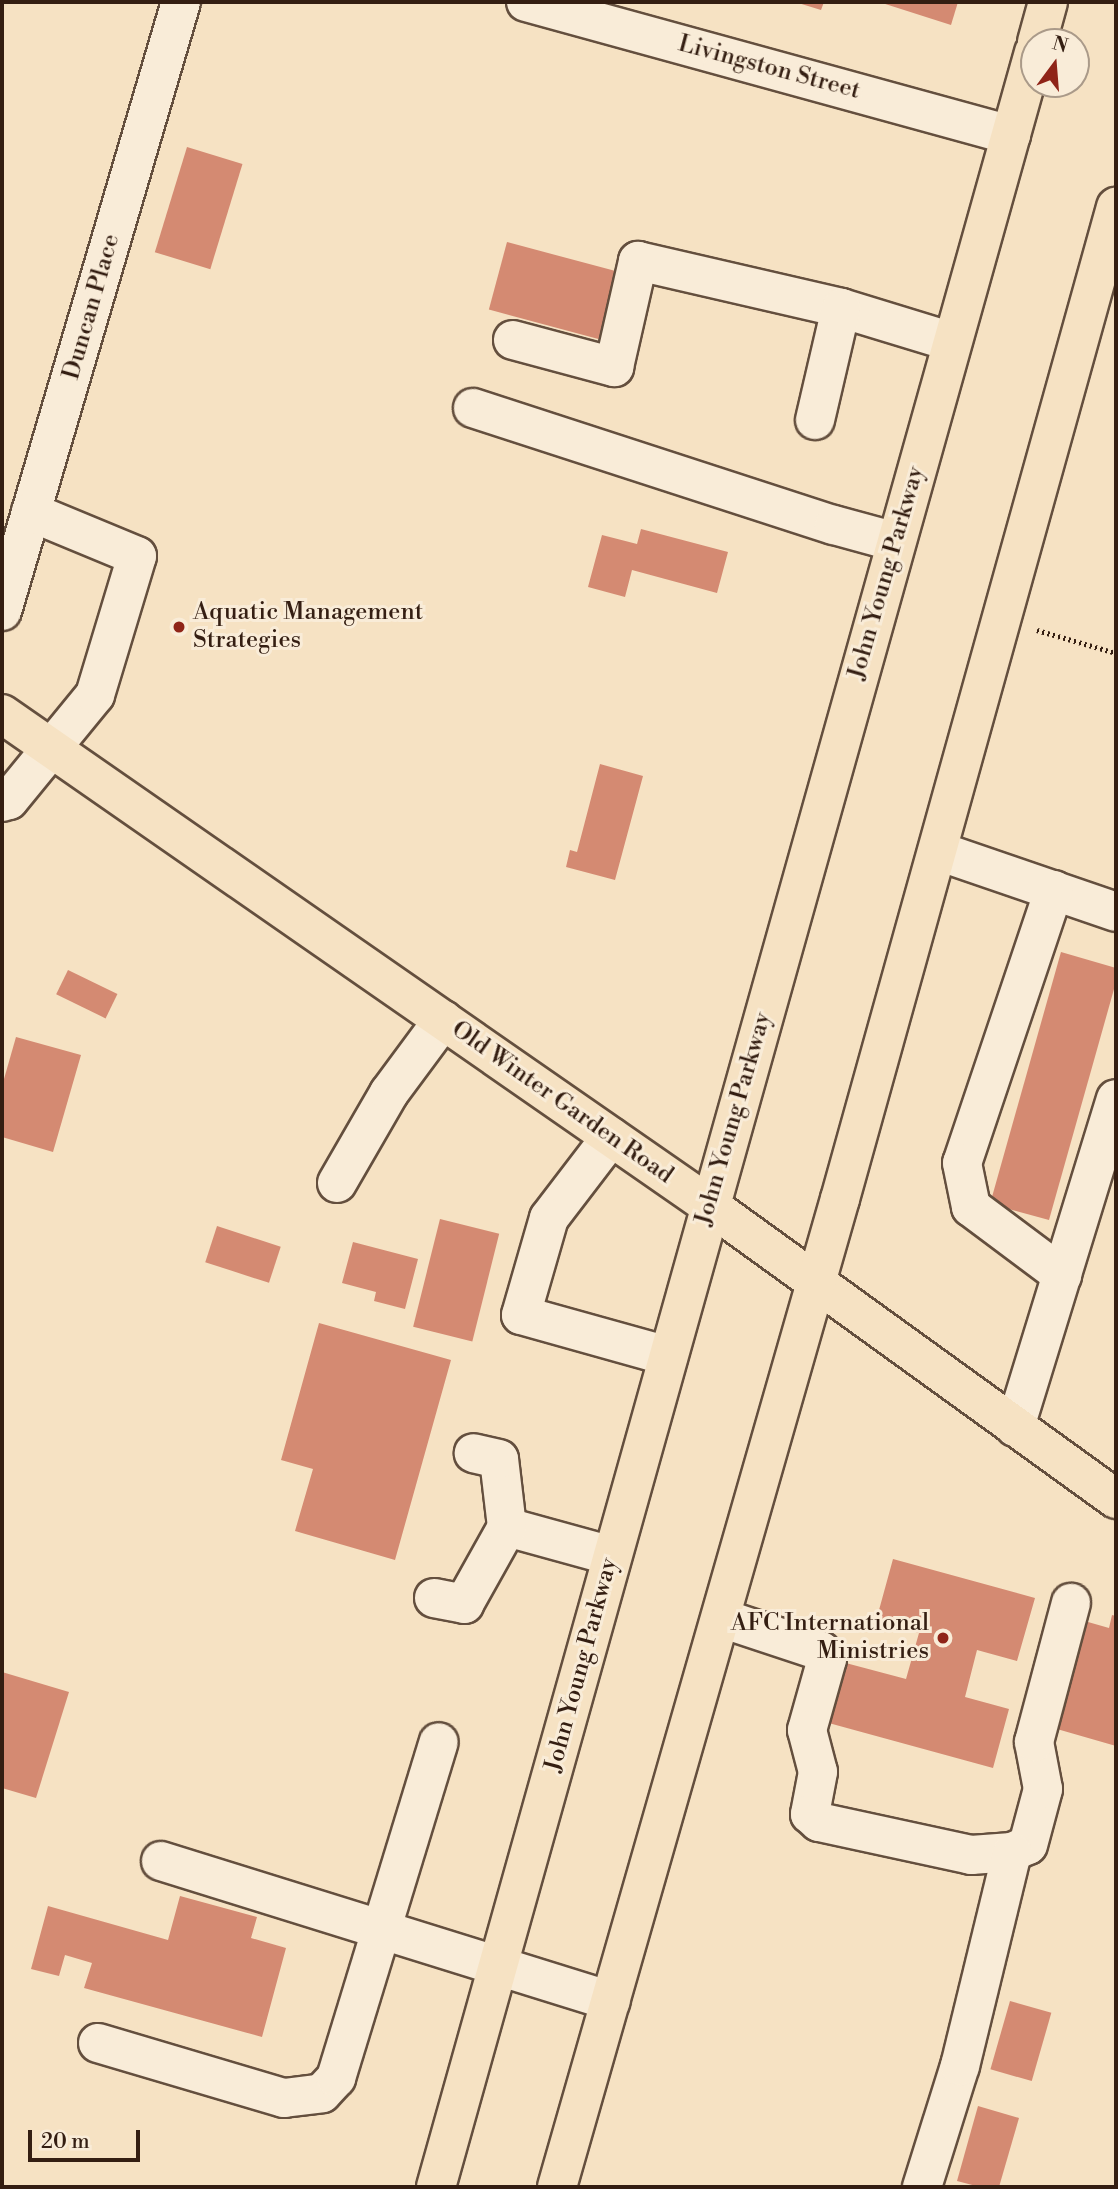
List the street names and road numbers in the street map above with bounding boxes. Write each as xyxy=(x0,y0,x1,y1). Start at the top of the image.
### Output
street label: Livingston Street xyxy=(675,30,863,106)
street label: Duncan Place xyxy=(57,231,127,383)
street label: John Young Parkway xyxy=(843,463,931,683)
street label: John Young Parkway xyxy=(690,1009,778,1229)
street label: Old Winter Garden Road xyxy=(446,1015,678,1191)
street label: John Young Parkway xyxy=(540,1555,624,1775)

